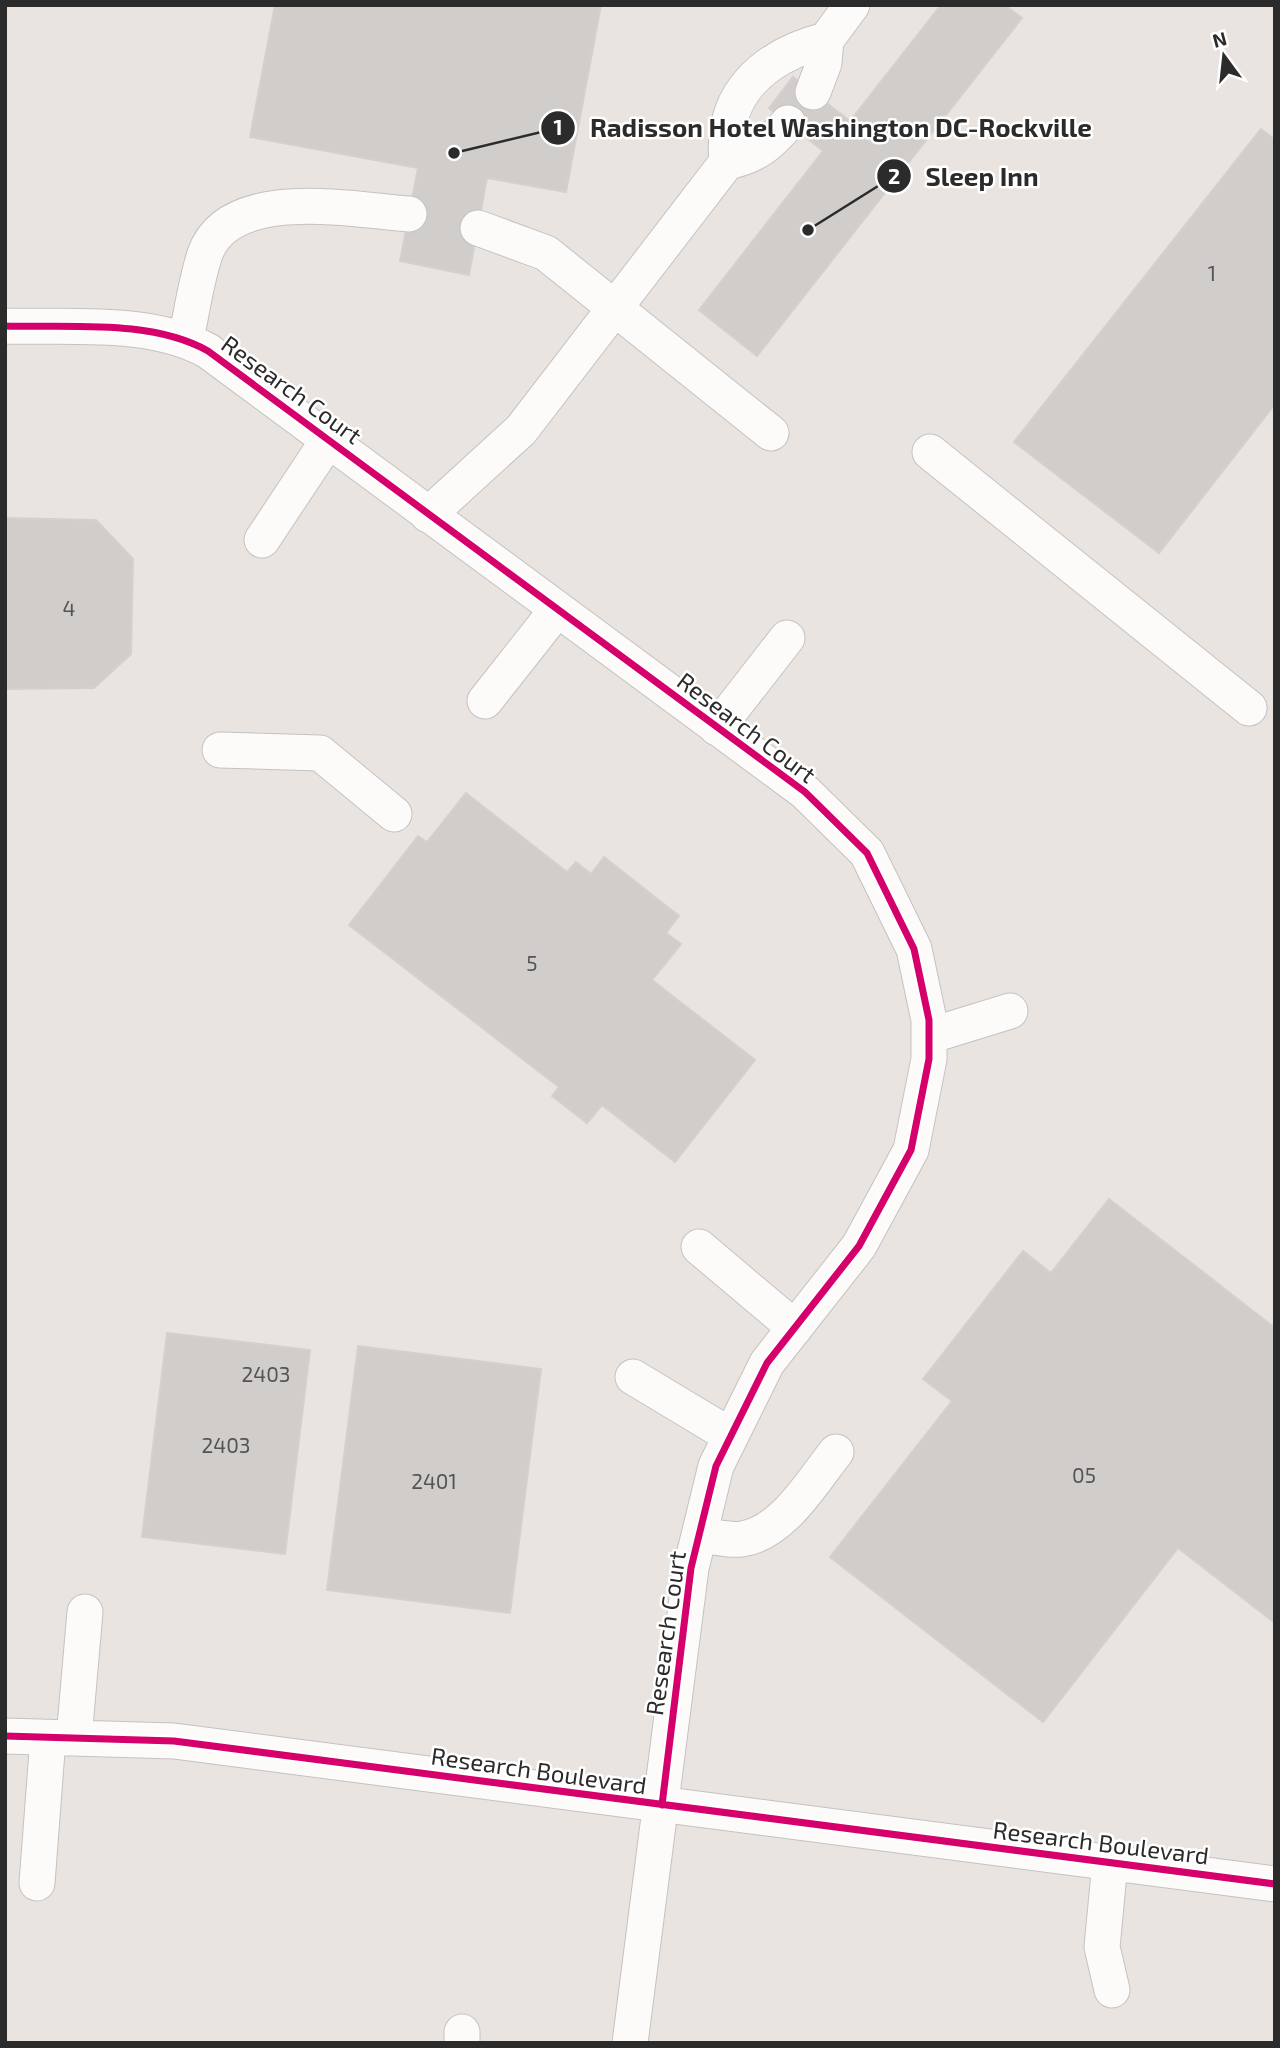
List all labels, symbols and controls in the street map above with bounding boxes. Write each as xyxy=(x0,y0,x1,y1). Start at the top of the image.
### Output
north arrow xyxy=(1189,21,1259,91)
text: N xyxy=(1210,26,1229,52)
callout: Radisson Hotel Washington DC-Rockville xyxy=(540,105,1106,152)
text: Radisson Hotel Washington DC-Rockville xyxy=(590,111,1092,142)
text: 1 xyxy=(553,114,563,139)
callout: Sleep Inn xyxy=(877,153,1053,200)
text: Sleep Inn xyxy=(925,160,1039,191)
text: 2 xyxy=(888,163,900,188)
house number: 1 xyxy=(1208,260,1216,285)
street label: Research Court xyxy=(216,328,368,450)
house number: 4 xyxy=(63,595,75,620)
street label: Research Court xyxy=(672,665,822,789)
house number: 5 xyxy=(526,950,538,975)
house number: 2403 xyxy=(241,1361,291,1386)
house number: 2403 xyxy=(201,1432,251,1457)
house number: 05 xyxy=(1072,1462,1096,1487)
house number: 2401 xyxy=(411,1468,457,1493)
street label: Research Court xyxy=(639,1549,691,1717)
street label: Research Boulevard xyxy=(429,1741,649,1799)
street label: Research Boulevard xyxy=(991,1814,1211,1870)

